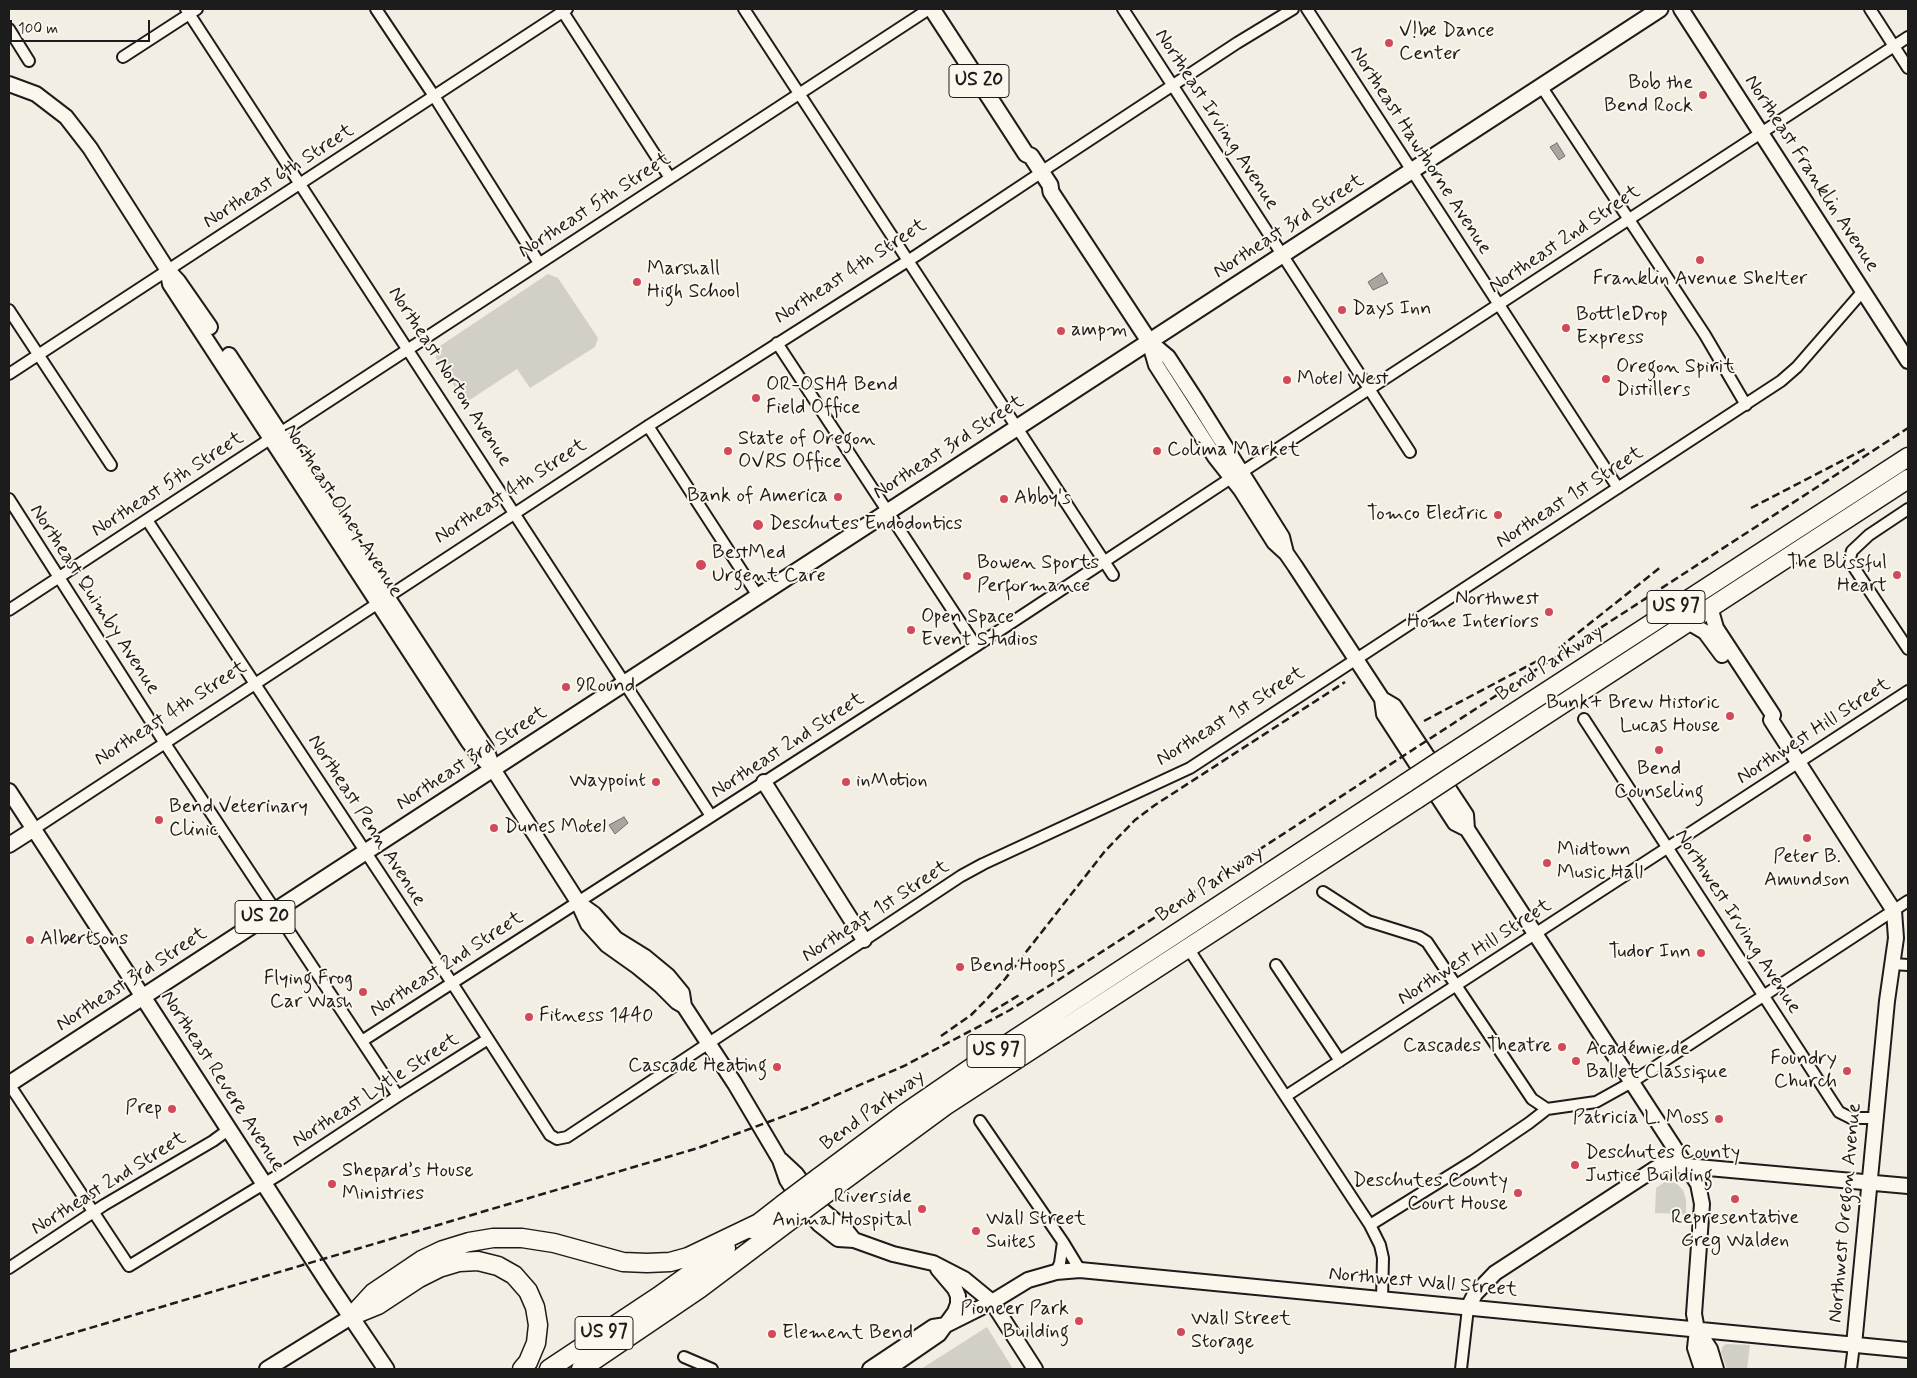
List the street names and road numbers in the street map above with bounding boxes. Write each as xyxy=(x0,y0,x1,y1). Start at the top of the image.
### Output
street label: Northeast Irving Avenue xyxy=(1148,25,1284,215)
street label: Northeast Hawthorne Avenue xyxy=(1344,42,1496,260)
road number: US 20 xyxy=(949,64,1009,98)
street label: Northeast Franklin Avenue xyxy=(1738,71,1884,277)
street label: Northeast 6th Street xyxy=(199,119,359,235)
street label: Northeast 5th Street xyxy=(514,148,676,264)
street label: Northeast 3rd Street xyxy=(1209,169,1369,285)
street label: Northeast 2nd Street xyxy=(1485,180,1645,300)
street label: Northeast 4th Street xyxy=(770,214,932,330)
street label: Northeast Norton Avenue xyxy=(382,283,516,471)
street label: Northeast 3rd Street xyxy=(869,390,1029,506)
street label: Northeast Olney Avenue xyxy=(277,420,407,602)
street label: Northeast 5th Street xyxy=(87,427,249,543)
street label: Northeast 4th Street xyxy=(430,434,592,550)
street label: Northeast 1st Street xyxy=(1492,441,1648,555)
street label: Northeast Quimby Avenue xyxy=(24,501,164,699)
road number: US 97 xyxy=(1647,590,1705,624)
street label: Bend Parkway xyxy=(1492,620,1608,708)
street label: Northeast 4th Street xyxy=(90,656,252,772)
street label: Northeast 1st Street xyxy=(1152,662,1310,772)
street label: Northwest Hill Street xyxy=(1733,673,1895,791)
street label: Northeast 2nd Street xyxy=(707,688,869,804)
street label: Northeast 3rd Street xyxy=(392,701,552,817)
street label: Northeast Penn Avenue xyxy=(302,731,430,911)
street label: Northwest Irving Avenue xyxy=(1668,825,1806,1019)
street label: Bend Parkway xyxy=(1152,841,1268,929)
street label: Northeast 1st Street xyxy=(798,855,954,969)
street label: Northwest Hill Street xyxy=(1394,894,1556,1012)
road number: US 20 xyxy=(235,900,295,934)
street label: Northeast 2nd Street xyxy=(366,907,528,1023)
street label: Northeast 3rd Street xyxy=(52,922,212,1038)
street label: Northeast Revere Avenue xyxy=(154,987,290,1177)
street label: Northeast Lytle Street xyxy=(288,1028,464,1154)
road number: US 97 xyxy=(967,1034,1025,1068)
street label: Bend Parkway xyxy=(816,1065,930,1157)
street label: Northwest Oregon Avenue xyxy=(1824,1102,1868,1324)
street label: Northeast 2nd Street xyxy=(27,1127,191,1241)
street label: Northwest Wall Street xyxy=(1328,1263,1518,1303)
road number: US 97 xyxy=(575,1316,633,1350)

